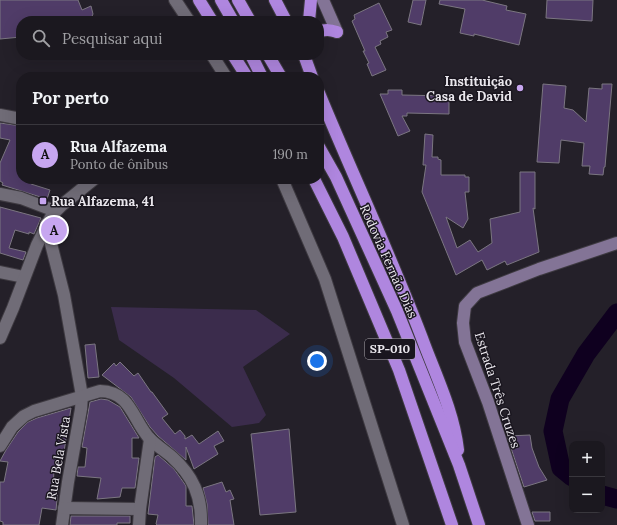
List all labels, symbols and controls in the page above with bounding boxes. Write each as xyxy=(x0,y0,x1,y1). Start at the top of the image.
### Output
search box xyxy=(16,16,324,60)
icon: search xyxy=(30,27,52,49)
text: Pesquisar aqui xyxy=(62,29,162,48)
place label: Instituição Casa de David xyxy=(426,73,512,105)
marker: Instituição Casa de David xyxy=(515,83,525,93)
text: Por perto xyxy=(32,87,109,109)
text: Rua Alfazema xyxy=(70,137,167,156)
text: A xyxy=(41,146,49,163)
text: 190 m xyxy=(273,146,308,163)
text: Ponto de ônibus xyxy=(70,156,168,173)
place label: Rua Alfazema, 41 xyxy=(51,193,154,210)
marker: Rua Alfazema, 41 xyxy=(38,196,48,206)
street label: Rodovia Fernão Dias xyxy=(356,202,421,321)
pin: A xyxy=(41,215,67,245)
street label: Estrada Três Cruzes xyxy=(471,330,524,451)
road number: SP-010 xyxy=(365,339,415,359)
your location xyxy=(307,351,327,371)
street label: Rua Bela Vista xyxy=(43,415,74,501)
map controls xyxy=(569,441,605,513)
button: + xyxy=(569,441,605,477)
button: − xyxy=(569,477,605,513)

